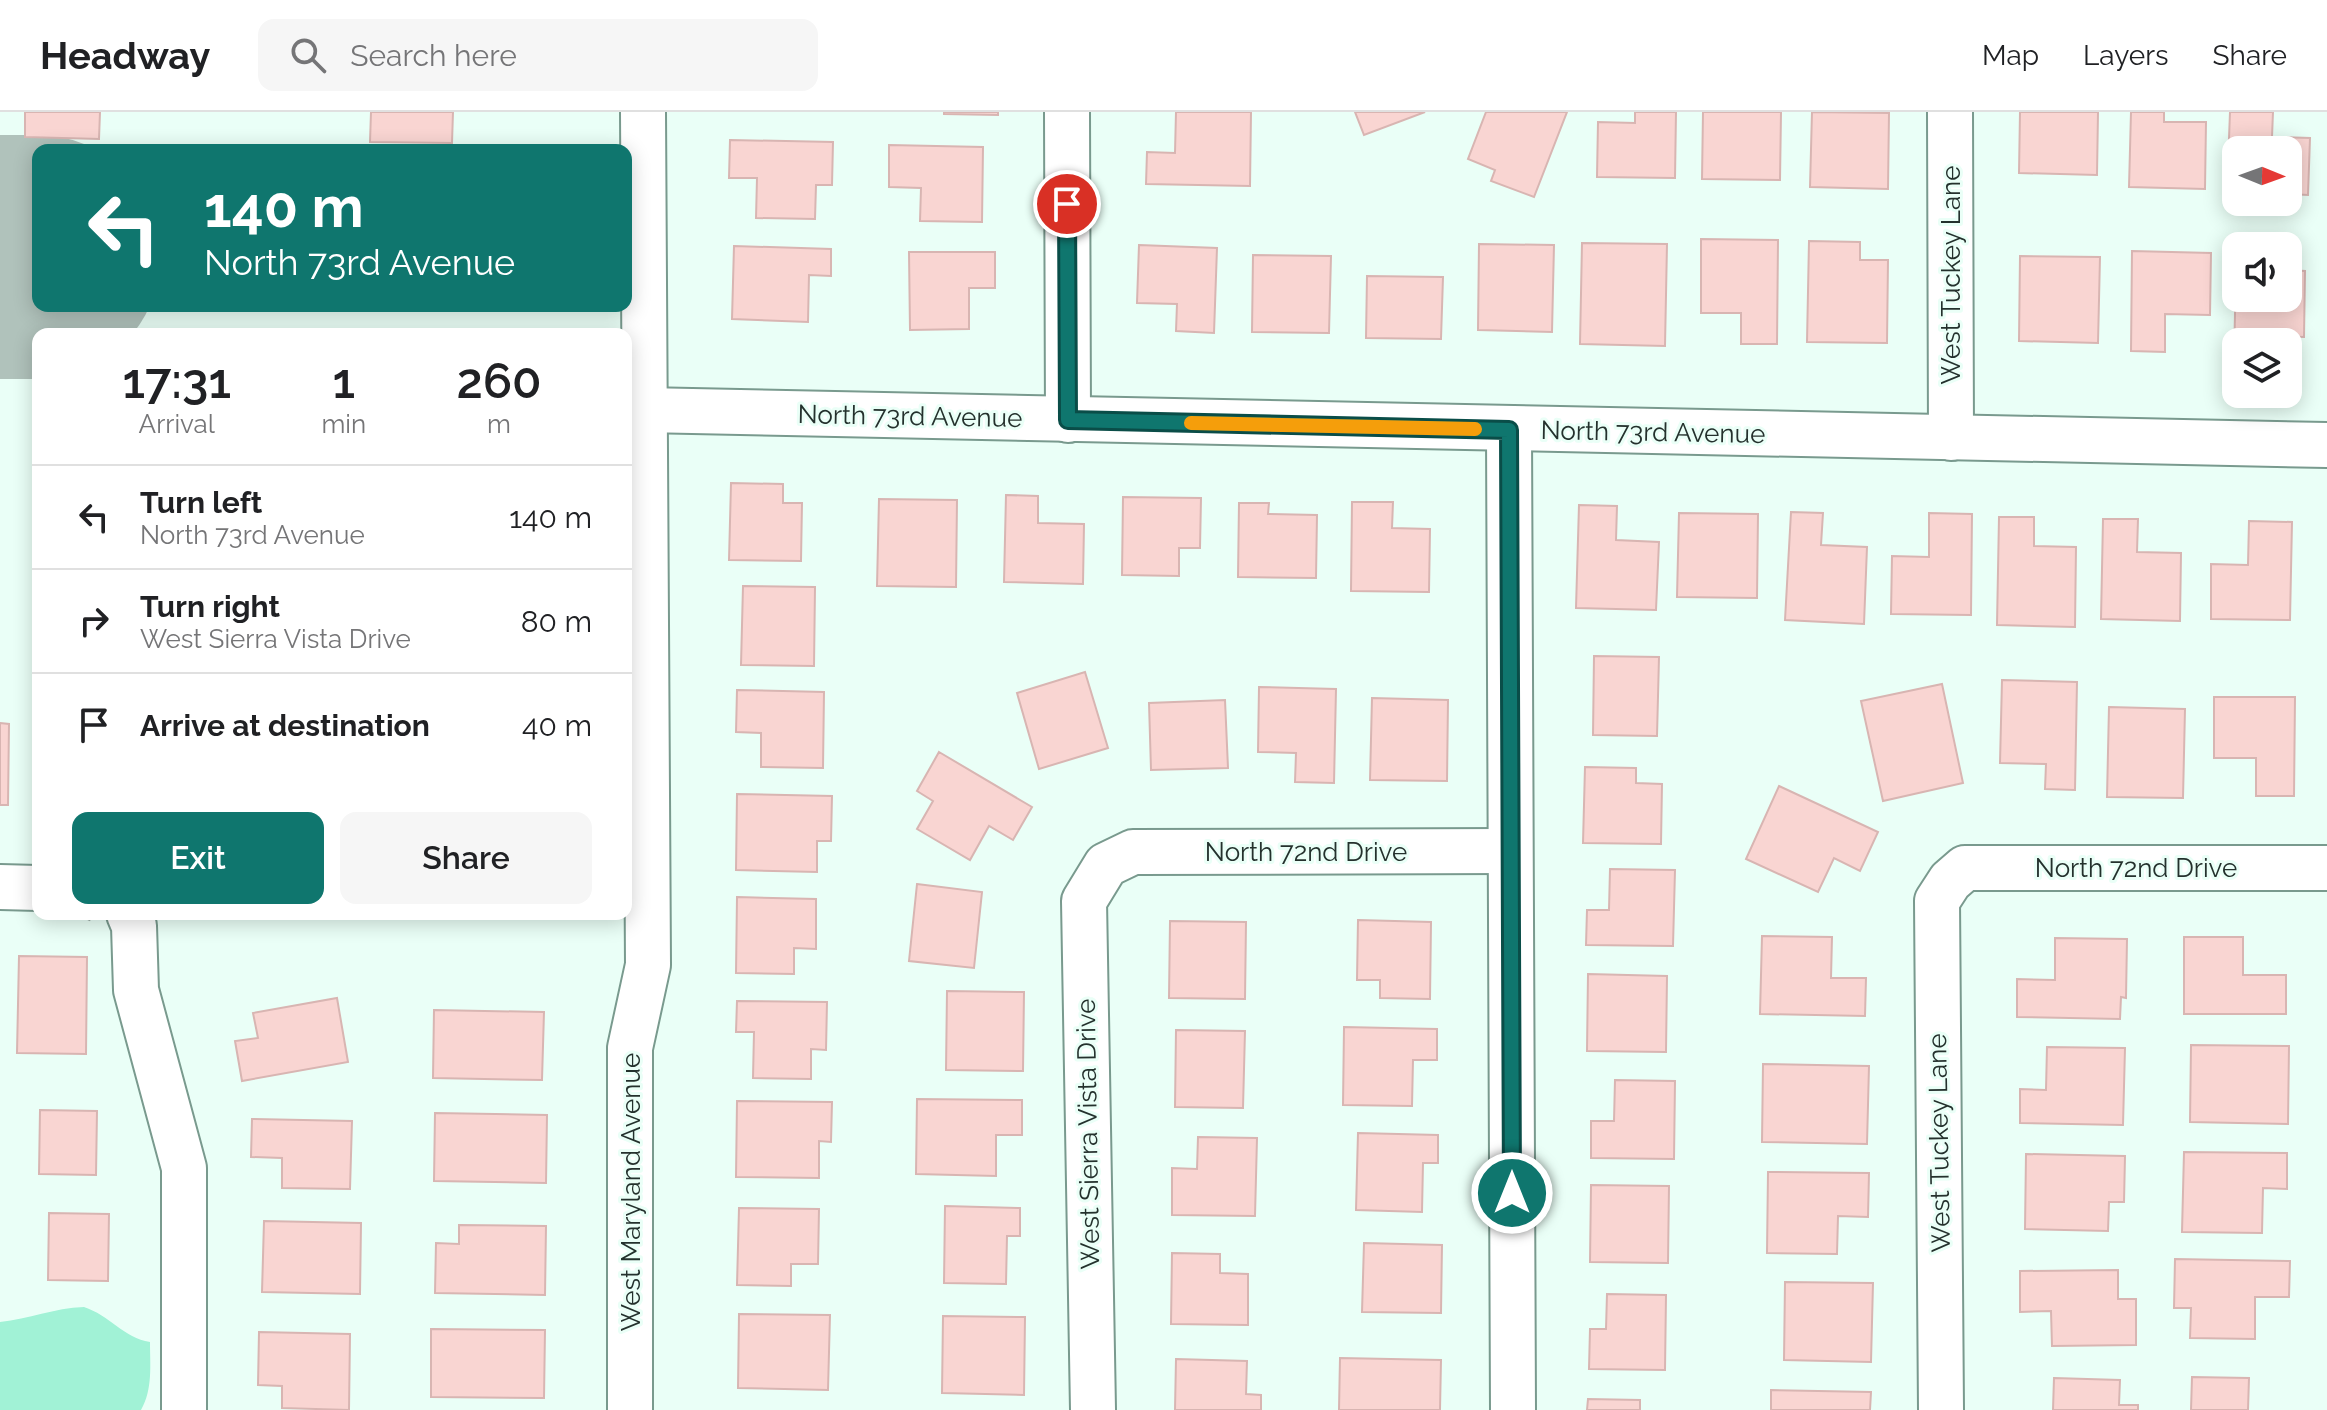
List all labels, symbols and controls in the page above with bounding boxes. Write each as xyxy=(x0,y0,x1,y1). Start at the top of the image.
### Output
search box xyxy=(258,19,818,91)
text: Headway xyxy=(40,33,210,78)
icon: search xyxy=(286,33,330,77)
text: Search here xyxy=(350,38,517,73)
text: Map xyxy=(1982,39,2039,72)
text: Layers xyxy=(2083,39,2169,72)
text: Share xyxy=(2213,39,2287,72)
north arrow xyxy=(2222,136,2302,216)
map controls xyxy=(2222,136,2302,408)
street label: West Tuckey Lane xyxy=(1936,166,1966,384)
pin xyxy=(1033,170,1101,238)
text: 140 m xyxy=(204,174,364,240)
icon: left xyxy=(72,176,176,280)
icon: arrive xyxy=(1045,182,1089,226)
button: sound xyxy=(2222,232,2302,312)
text: North 73rd Avenue xyxy=(204,241,515,283)
button: layers xyxy=(2222,328,2302,408)
text: 17:31 xyxy=(122,353,231,409)
text: 1 xyxy=(332,353,355,409)
text: 260 xyxy=(457,353,542,409)
street label: North 73rd Avenue xyxy=(797,399,1023,433)
text: Arrival xyxy=(139,409,215,439)
text: min xyxy=(321,409,366,439)
text: m xyxy=(487,409,511,439)
street label: North 73rd Avenue xyxy=(1540,415,1766,449)
text: Turn left xyxy=(140,485,262,520)
icon: left xyxy=(72,495,116,539)
text: 140 m xyxy=(509,500,592,535)
text: North 73rd Avenue xyxy=(140,520,365,550)
text: Turn right xyxy=(140,589,280,624)
icon: right xyxy=(72,599,116,643)
text: 80 m xyxy=(521,604,592,639)
text: West Sierra Vista Drive xyxy=(140,624,411,654)
icon: arrive xyxy=(72,703,116,747)
text: Arrive at destination xyxy=(140,708,430,743)
text: 40 m xyxy=(522,708,592,743)
button: Exit xyxy=(72,812,324,904)
button: Share xyxy=(340,812,592,904)
street label: North 72nd Drive xyxy=(1205,837,1407,867)
street label: North 72nd Drive xyxy=(2035,853,2237,883)
street label: West Sierra Vista Drive xyxy=(1071,998,1105,1270)
street label: West Tuckey Lane xyxy=(1922,1033,1956,1253)
street label: West Maryland Avenue xyxy=(616,1053,646,1331)
position arrow xyxy=(1470,1151,1554,1235)

